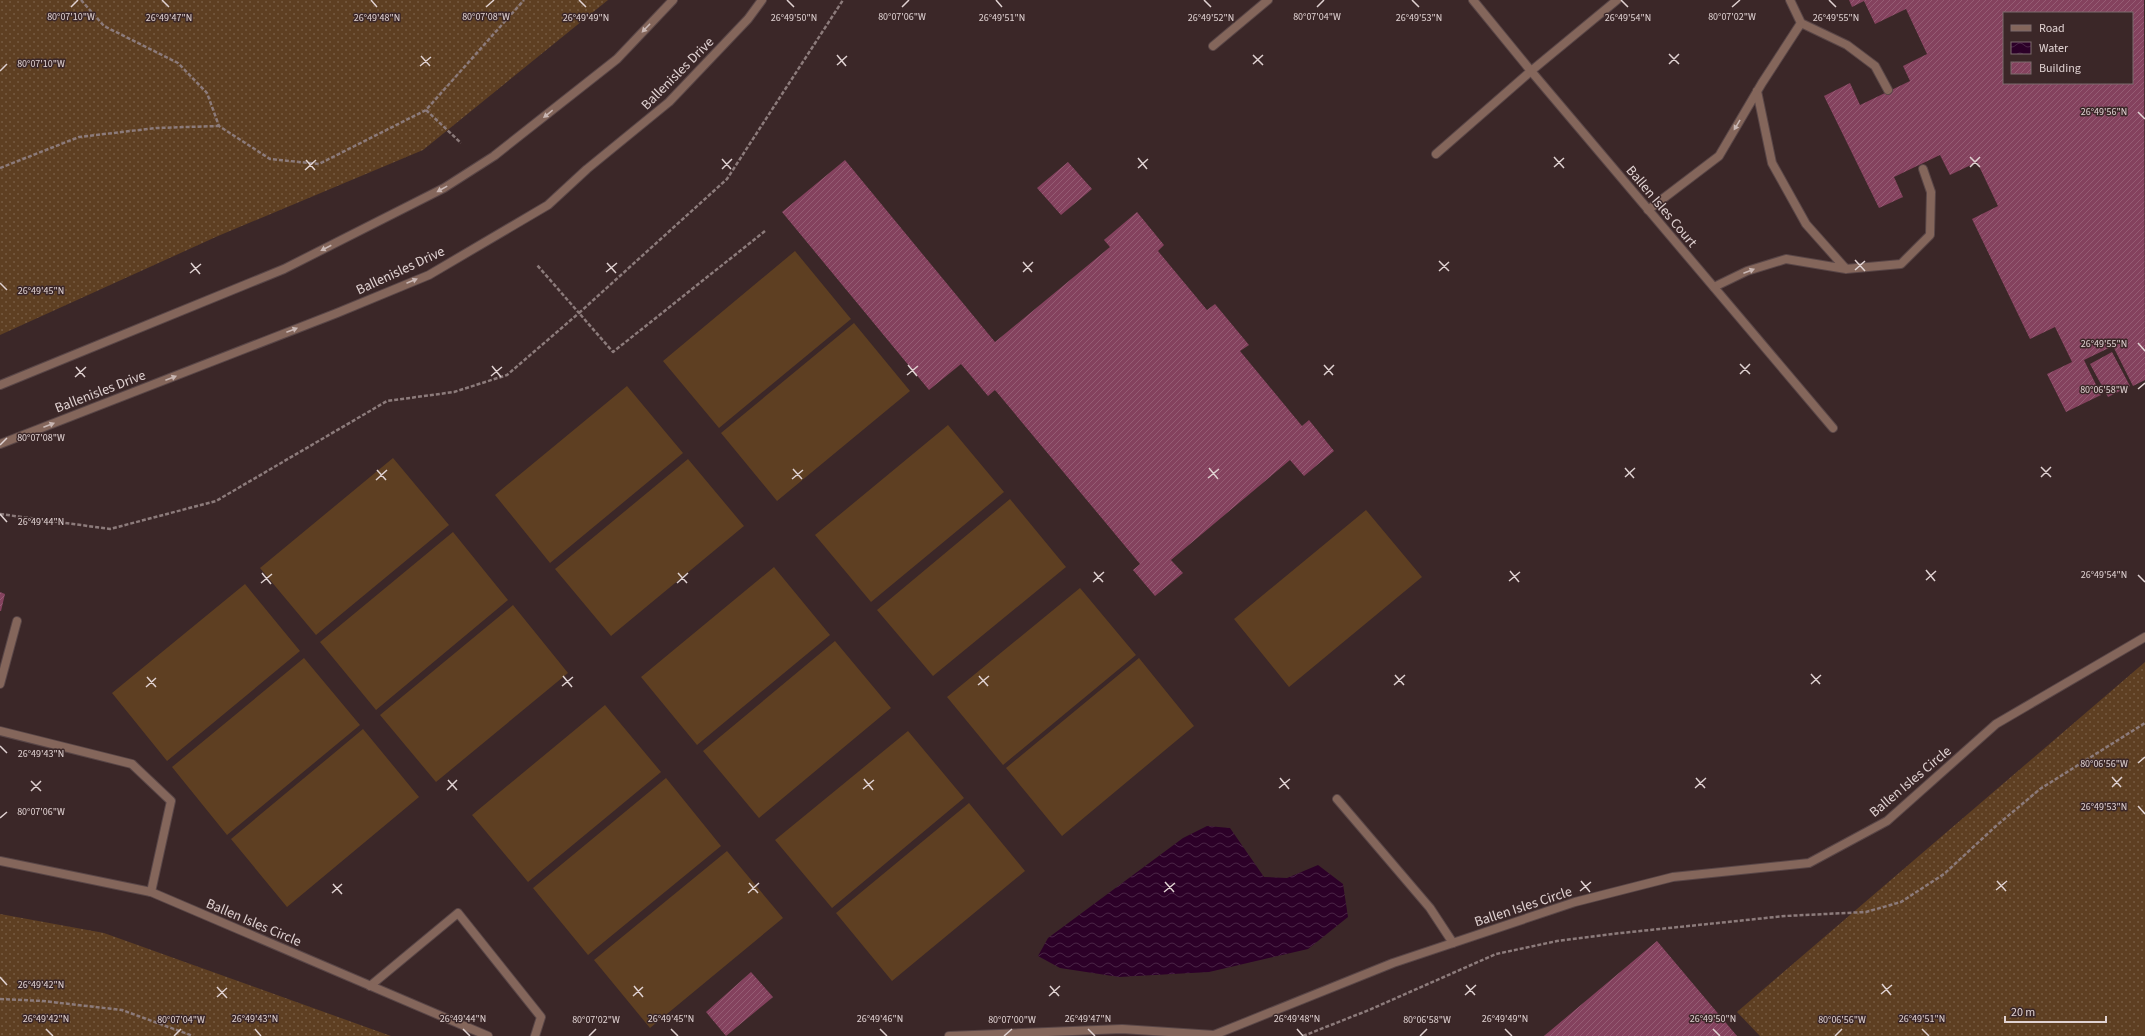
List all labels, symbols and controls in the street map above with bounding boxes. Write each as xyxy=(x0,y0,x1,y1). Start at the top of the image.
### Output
text: 80°07'10"W xyxy=(47,10,95,24)
text: 80°07'08"W xyxy=(462,10,510,24)
text: 80°07'06"W xyxy=(878,10,926,24)
text: 80°07'04"W xyxy=(1293,10,1341,24)
text: 80°07'02"W xyxy=(1708,10,1756,24)
text: 26°49'47"N xyxy=(146,11,192,25)
text: 26°49'48"N xyxy=(354,11,400,25)
text: 26°49'49"N xyxy=(563,11,609,25)
text: 26°49'50"N xyxy=(771,11,817,25)
text: 26°49'51"N xyxy=(979,11,1025,25)
text: 26°49'52"N xyxy=(1188,11,1234,25)
text: 26°49'53"N xyxy=(1396,11,1442,25)
text: 26°49'54"N xyxy=(1605,11,1651,25)
text: 26°49'55"N xyxy=(1813,11,1859,25)
legend xyxy=(2003,12,2133,84)
text: Road xyxy=(2039,20,2065,37)
one-way arrow xyxy=(641,23,651,33)
street label: Ballenisles Drive xyxy=(637,33,719,115)
text: Water xyxy=(2039,40,2069,57)
text: 80°07'10"W xyxy=(17,57,65,71)
text: Building xyxy=(2039,60,2081,77)
text: 26°49'56"N xyxy=(2081,105,2127,119)
one-way arrow xyxy=(543,110,554,119)
one-way arrow xyxy=(1734,119,1741,131)
street label: Ballen Isles Court xyxy=(1621,161,1702,252)
one-way arrow xyxy=(436,185,448,192)
street label: Ballenisles Drive xyxy=(353,242,448,300)
one-way arrow xyxy=(321,245,332,251)
one-way arrow xyxy=(1744,268,1756,274)
one-way arrow xyxy=(407,278,419,284)
text: 26°49'45"N xyxy=(18,284,64,298)
one-way arrow xyxy=(286,327,298,333)
text: 26°49'55"N xyxy=(2081,337,2127,351)
street label: Ballenisles Drive xyxy=(52,365,149,418)
one-way arrow xyxy=(165,374,177,380)
text: 80°06'58"W xyxy=(2080,383,2128,397)
one-way arrow xyxy=(44,421,56,427)
text: 80°07'08"W xyxy=(17,431,65,445)
text: 26°49'44"N xyxy=(18,515,64,529)
text: 26°49'54"N xyxy=(2081,568,2127,582)
street label: Ballen Isles Circle xyxy=(1865,741,1956,822)
text: 26°49'43"N xyxy=(18,747,64,761)
text: 80°06'56"W xyxy=(2080,757,2128,771)
text: 26°49'53"N xyxy=(2081,800,2127,814)
text: 80°07'06"W xyxy=(17,805,65,819)
street label: Ballen Isles Circle xyxy=(1472,882,1575,932)
street label: Ballen Isles Circle xyxy=(203,894,304,952)
text: 26°49'42"N xyxy=(18,978,64,992)
scale bar xyxy=(2005,998,2106,1024)
text: 20 m xyxy=(2011,1004,2035,1021)
text: 26°49'42"N xyxy=(23,1012,69,1026)
text: 26°49'43"N xyxy=(232,1012,278,1026)
text: 26°49'44"N xyxy=(440,1012,486,1026)
text: 26°49'45"N xyxy=(648,1012,694,1026)
text: 26°49'46"N xyxy=(857,1012,903,1026)
text: 26°49'47"N xyxy=(1065,1012,1111,1026)
text: 26°49'48"N xyxy=(1274,1012,1320,1026)
text: 26°49'49"N xyxy=(1482,1012,1528,1026)
text: 26°49'50"N xyxy=(1690,1012,1736,1026)
text: 26°49'51"N xyxy=(1899,1012,1945,1026)
text: 80°07'04"W xyxy=(157,1013,205,1027)
text: 80°07'02"W xyxy=(572,1013,620,1027)
text: 80°07'00"W xyxy=(988,1013,1036,1027)
text: 80°06'58"W xyxy=(1403,1013,1451,1027)
text: 80°06'56"W xyxy=(1818,1013,1866,1027)

